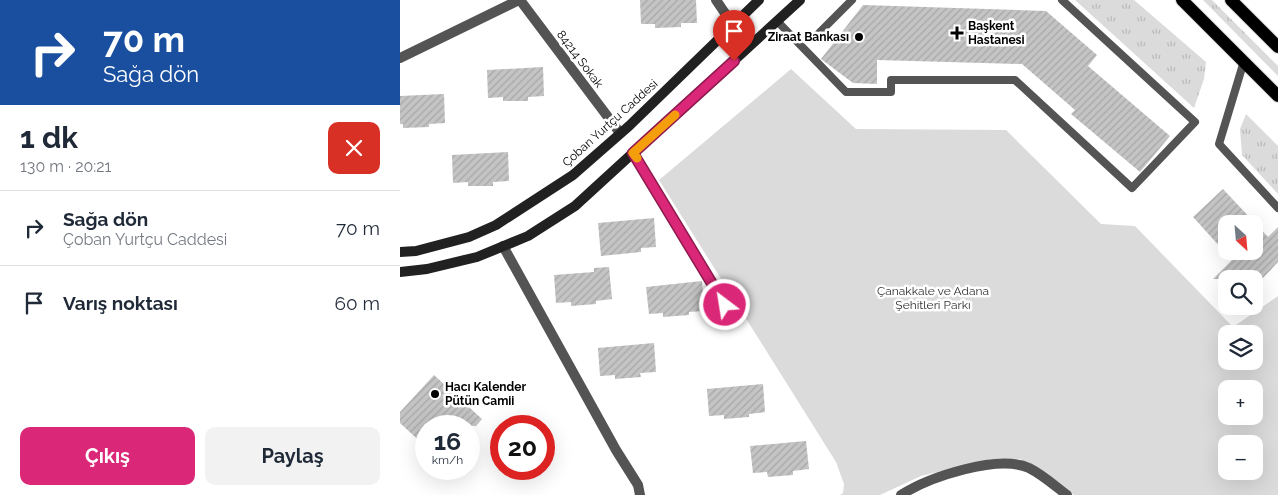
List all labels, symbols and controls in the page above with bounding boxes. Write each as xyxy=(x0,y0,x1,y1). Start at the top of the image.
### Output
pin xyxy=(713,10,755,61)
icon: arrive xyxy=(720,17,748,45)
text: 70 m xyxy=(103,19,185,60)
place label: Başkent Hastanesi xyxy=(968,19,1025,47)
icon: right xyxy=(20,20,85,85)
marker: Başkent Hastanesi xyxy=(950,26,964,40)
street label: 84214 Sokak xyxy=(554,28,607,91)
place label: Ziraat Bankası xyxy=(768,30,849,44)
marker: Ziraat Bankası xyxy=(853,31,865,43)
text: Sağa dön xyxy=(103,61,199,87)
street label: Çoban Yurtçu Caddesi xyxy=(560,77,660,169)
text: 1 dk xyxy=(20,120,78,155)
button: close xyxy=(328,122,380,174)
text: 130 m · 20:21 xyxy=(20,157,111,176)
text: Sağa dön xyxy=(63,208,148,230)
icon: right xyxy=(20,214,48,242)
north arrow xyxy=(1218,215,1262,260)
map controls xyxy=(1218,215,1263,480)
text: 70 m xyxy=(336,217,380,239)
text: Çoban Yurtçu Caddesi xyxy=(63,230,227,249)
button: search xyxy=(1218,270,1263,315)
position arrow xyxy=(698,278,750,330)
park label: Çanakkale ve Adana Şehitleri Parkı xyxy=(877,284,989,312)
icon: arrive xyxy=(20,289,48,317)
text: Varış noktası xyxy=(63,292,178,314)
text: 60 m xyxy=(335,292,380,314)
button: layers xyxy=(1218,325,1263,370)
place label: Hacı Kalender Pütün Camii xyxy=(445,380,527,408)
button: + xyxy=(1218,380,1263,425)
marker: Hacı Kalender Pütün Camii xyxy=(429,388,441,400)
speed limit sign: 20 xyxy=(490,415,555,480)
text: 16 xyxy=(434,426,461,456)
button: Çıkış xyxy=(20,427,195,485)
button: Paylaş xyxy=(205,427,380,485)
button: − xyxy=(1218,435,1263,480)
text: km/h xyxy=(432,453,463,467)

